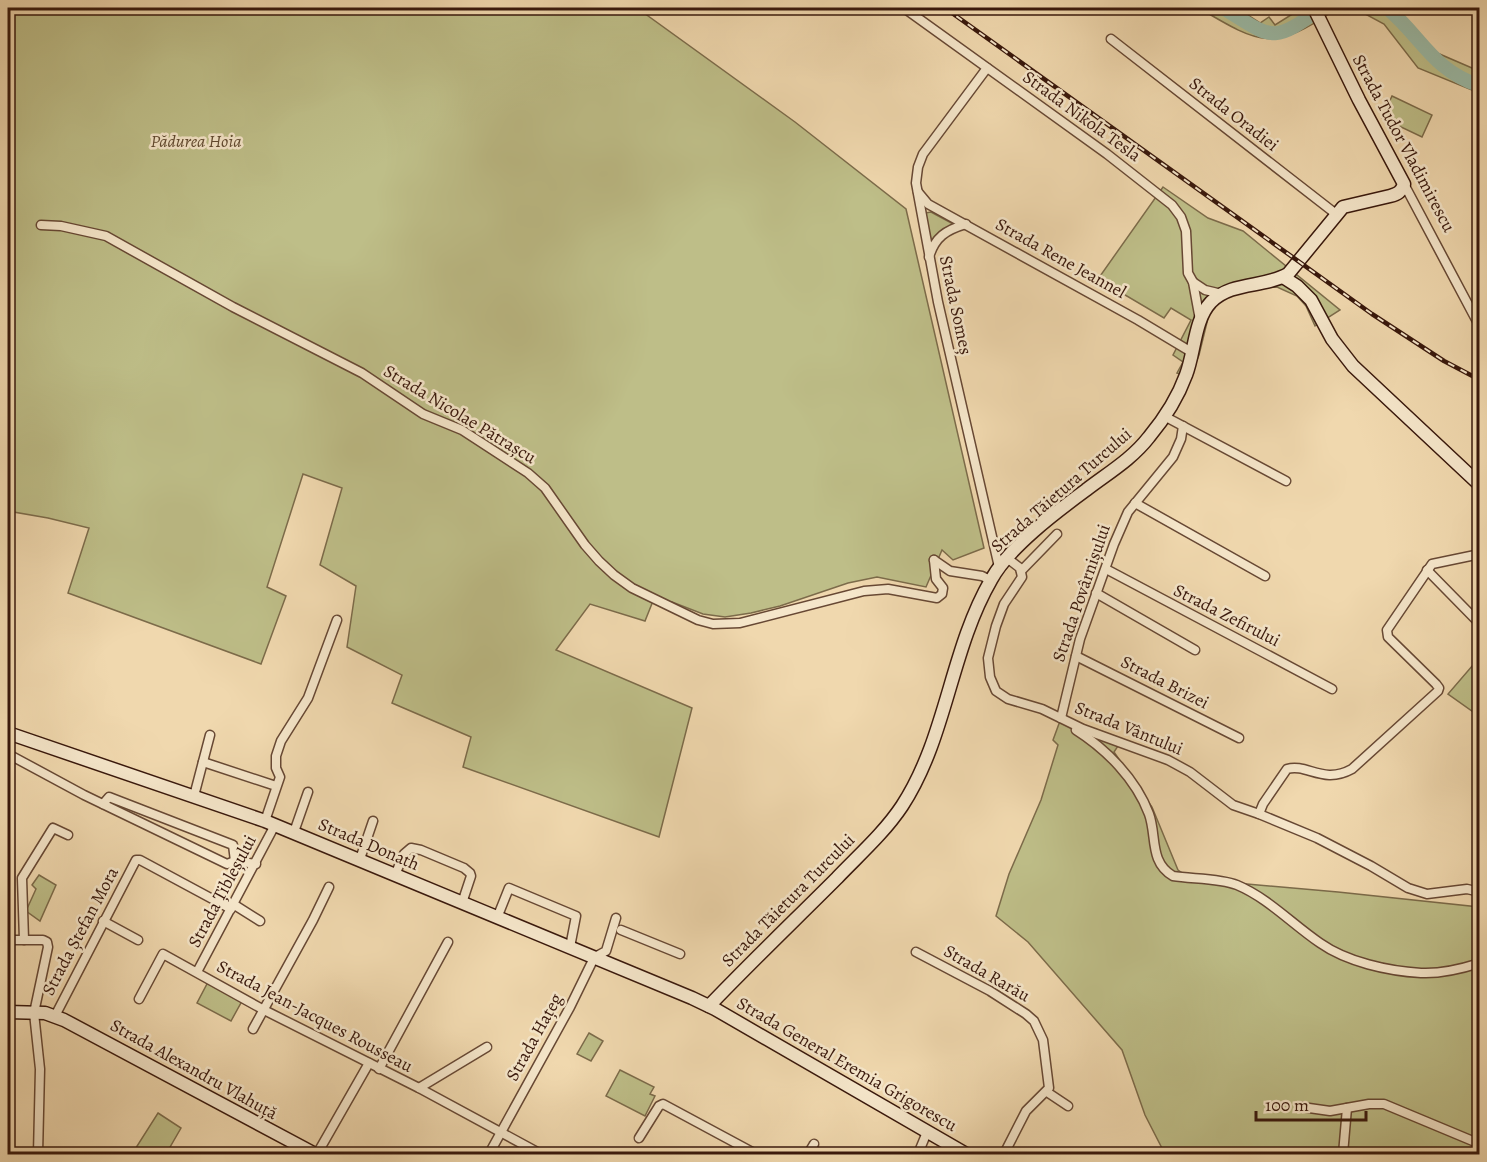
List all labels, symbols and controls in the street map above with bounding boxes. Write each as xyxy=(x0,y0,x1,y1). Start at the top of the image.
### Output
street label: Strada Tudor Vladimirescu xyxy=(1347,50,1461,236)
street label: Strada Nikola Tesla xyxy=(1018,65,1146,167)
street label: Strada Oradiei xyxy=(1184,71,1284,157)
park label: Pădurea Hoia xyxy=(151,129,241,153)
street label: Strada Rene Jeannel xyxy=(991,212,1131,304)
street label: Strada Someș xyxy=(934,253,978,357)
street label: Strada Nicolae Pătrașcu xyxy=(379,359,541,469)
street label: Strada Tăietura Turcului xyxy=(985,422,1137,558)
street label: Strada Povârnișului xyxy=(1046,521,1116,665)
street label: Strada Zefirului xyxy=(1170,578,1284,652)
street label: Strada Brizei xyxy=(1117,649,1213,715)
street label: Strada Vântului xyxy=(1071,695,1187,761)
street label: Strada Donath xyxy=(315,812,424,876)
street label: Strada Tăietura Turcului xyxy=(716,828,860,972)
street label: Strada Țibleșului xyxy=(182,830,262,952)
street label: Strada Ștefan Mora xyxy=(36,862,124,999)
street label: Strada Rarău xyxy=(939,939,1035,1008)
street label: Strada Jean-Jacques Rousseau xyxy=(213,954,417,1078)
street label: Strada Hațeg xyxy=(500,989,568,1085)
street label: Strada General Eremia Grigorescu xyxy=(732,991,962,1137)
street label: Strada Alexandru Vlahuță xyxy=(106,1013,283,1125)
scale bar xyxy=(1256,1084,1366,1122)
text: 100 m xyxy=(1265,1093,1309,1117)

